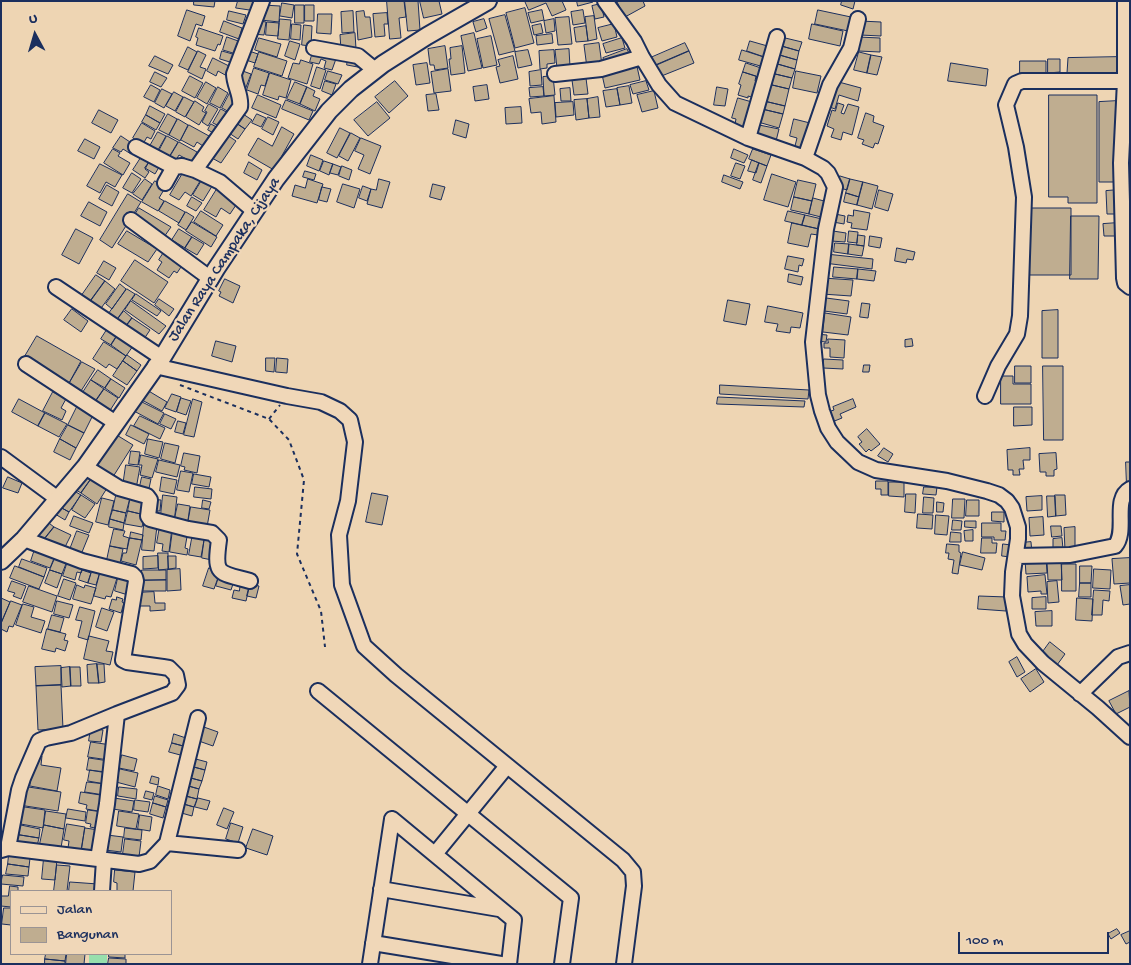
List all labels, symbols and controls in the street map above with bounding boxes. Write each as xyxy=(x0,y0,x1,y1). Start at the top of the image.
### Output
north arrow xyxy=(10,10,60,60)
text: U xyxy=(28,11,38,28)
street label: Jalan Raya Campaka, Cijaya xyxy=(165,174,285,346)
legend xyxy=(10,890,172,955)
text: Jalan xyxy=(57,901,92,919)
scale bar xyxy=(961,922,1112,954)
text: Bangunan xyxy=(57,926,118,944)
text: 100 m xyxy=(966,932,1003,950)

